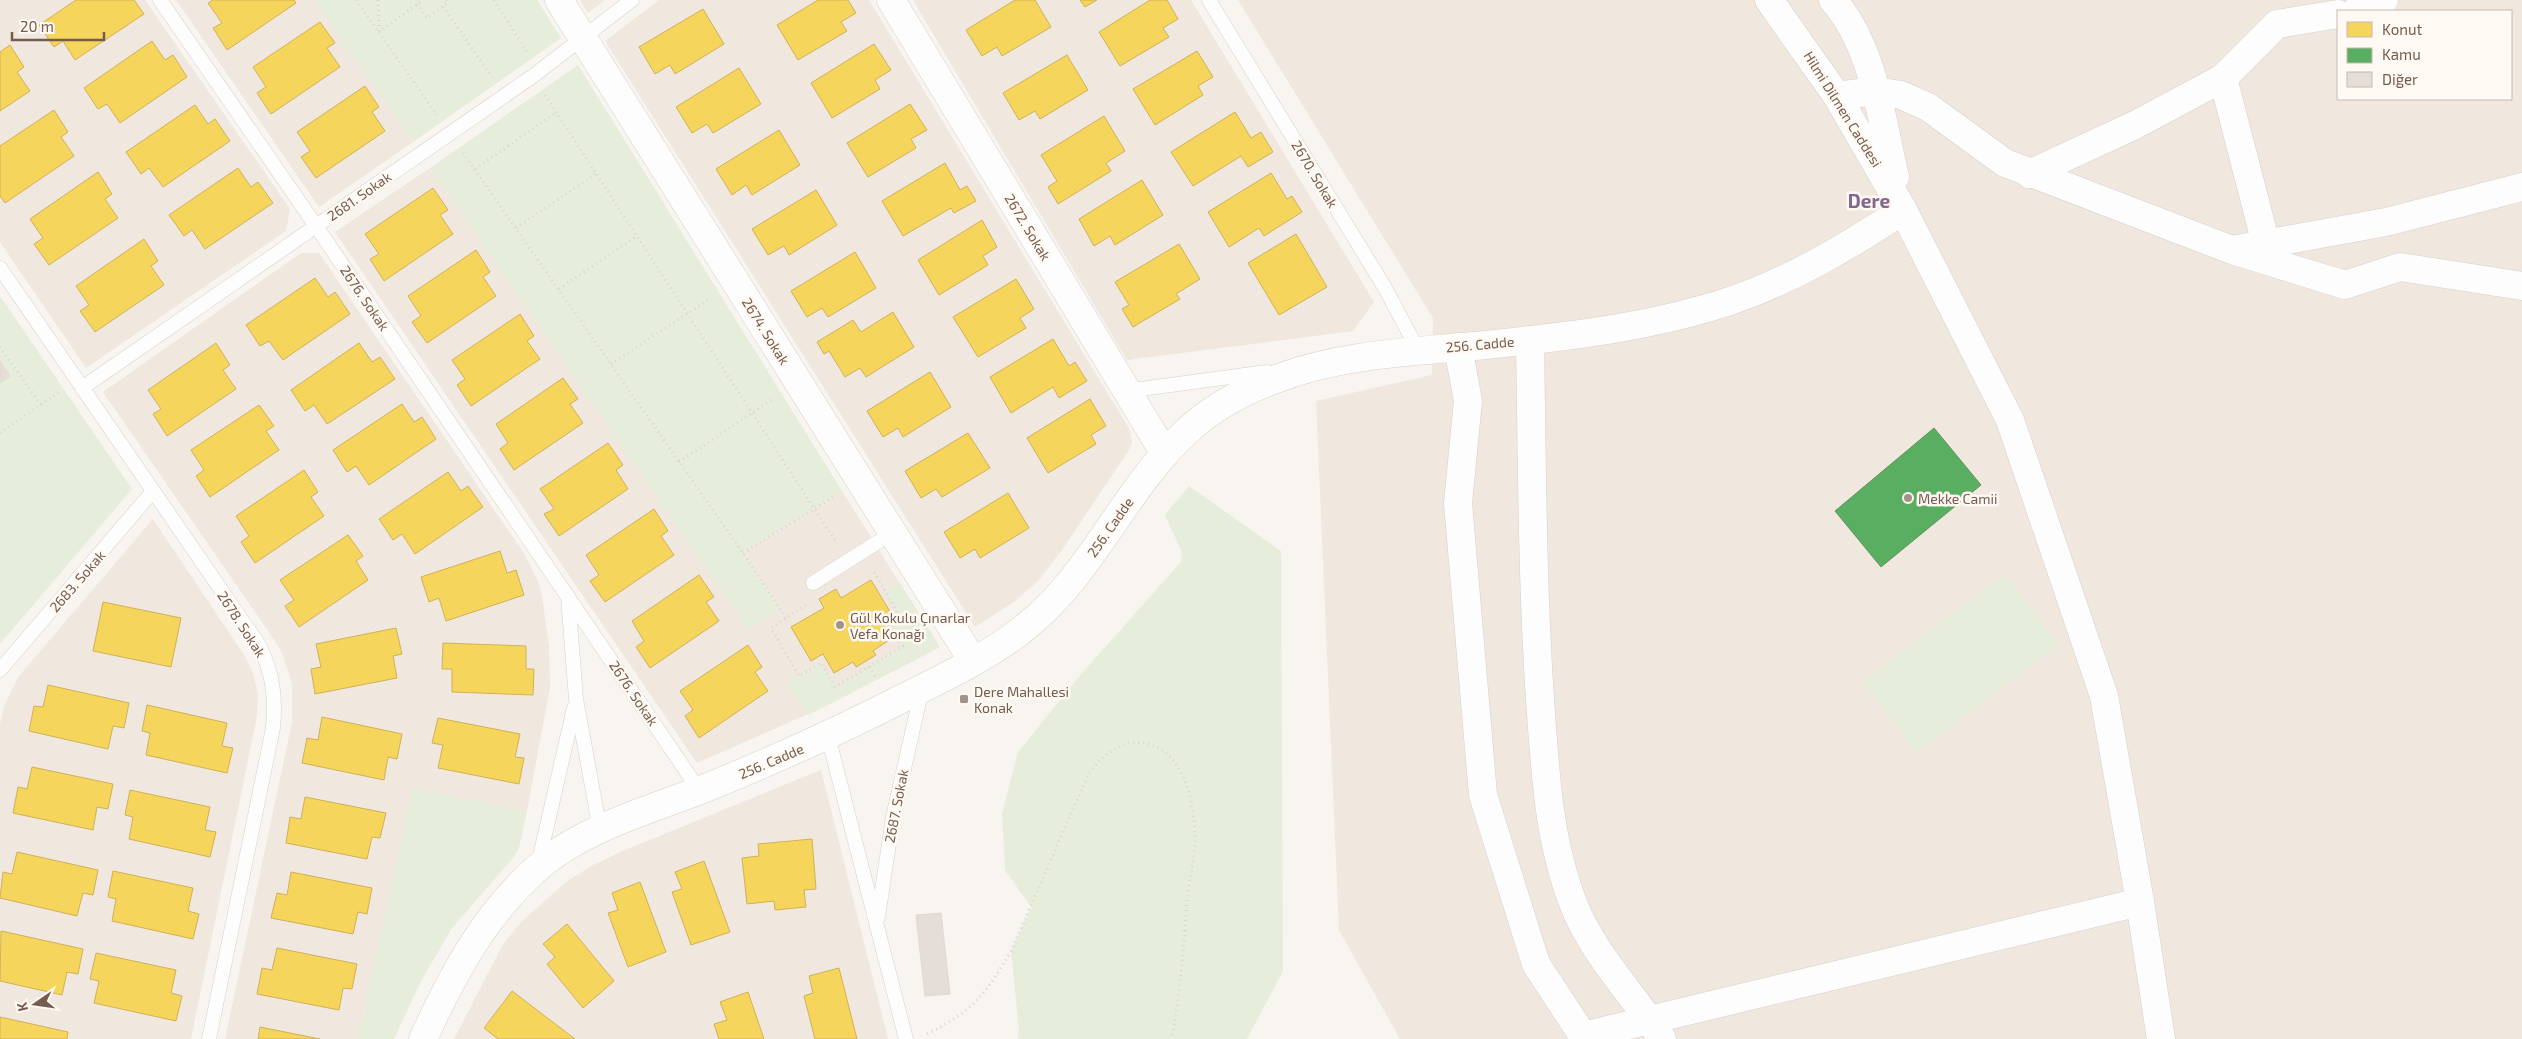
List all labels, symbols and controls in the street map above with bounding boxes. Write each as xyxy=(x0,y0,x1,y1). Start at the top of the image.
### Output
scale bar xyxy=(12,10,105,42)
legend xyxy=(2337,10,2512,100)
text: 20 m xyxy=(20,17,54,35)
text: Konut xyxy=(2382,20,2422,38)
text: Kamu xyxy=(2382,45,2421,63)
street label: Hilmi Dilmen Caddesi xyxy=(1800,48,1886,170)
text: Diğer xyxy=(2382,70,2418,88)
street label: 2670. Sokak xyxy=(1288,137,1342,211)
street label: 2681. Sokak xyxy=(324,168,394,224)
district label: Dere xyxy=(1848,189,1890,212)
street label: 2672. Sokak xyxy=(1001,190,1055,264)
street label: 2676. Sokak xyxy=(337,262,393,334)
street label: 2674. Sokak xyxy=(739,294,793,368)
street label: 256. Cadde xyxy=(1445,333,1515,355)
place label: Mekke Camii xyxy=(1918,490,1997,507)
marker: Mekke Camii xyxy=(1902,492,1914,504)
street label: 256. Cadde xyxy=(1083,494,1137,560)
street label: 2683. Sokak xyxy=(46,547,108,615)
street label: 2678. Sokak xyxy=(214,588,270,660)
place label: Gül Kokulu Çınarlar Vefa Konağı xyxy=(850,609,971,642)
marker: Gül Kokulu Çınarlar Vefa Konağı xyxy=(834,619,846,631)
street label: 2676. Sokak xyxy=(606,657,662,729)
place label: Dere Mahallesi Konak xyxy=(974,683,1069,716)
marker: Dere Mahallesi Konak xyxy=(958,693,970,705)
street label: 256. Cadde xyxy=(736,740,806,782)
street label: 2687. Sokak xyxy=(881,768,911,844)
north arrow xyxy=(10,979,60,1029)
text: K xyxy=(13,1001,31,1013)

